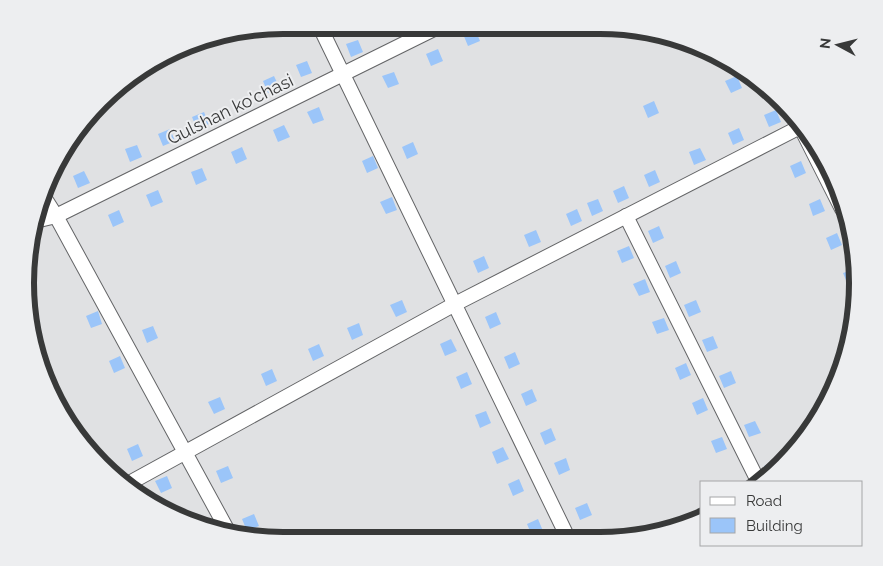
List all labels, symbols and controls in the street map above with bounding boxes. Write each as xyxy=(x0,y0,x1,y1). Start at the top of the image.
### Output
north arrow xyxy=(813,20,863,70)
text: N xyxy=(817,37,834,50)
street label: Gulshan ko'chasi xyxy=(163,69,297,149)
legend xyxy=(700,481,863,546)
text: Road xyxy=(746,492,782,510)
text: Building xyxy=(746,517,803,535)

